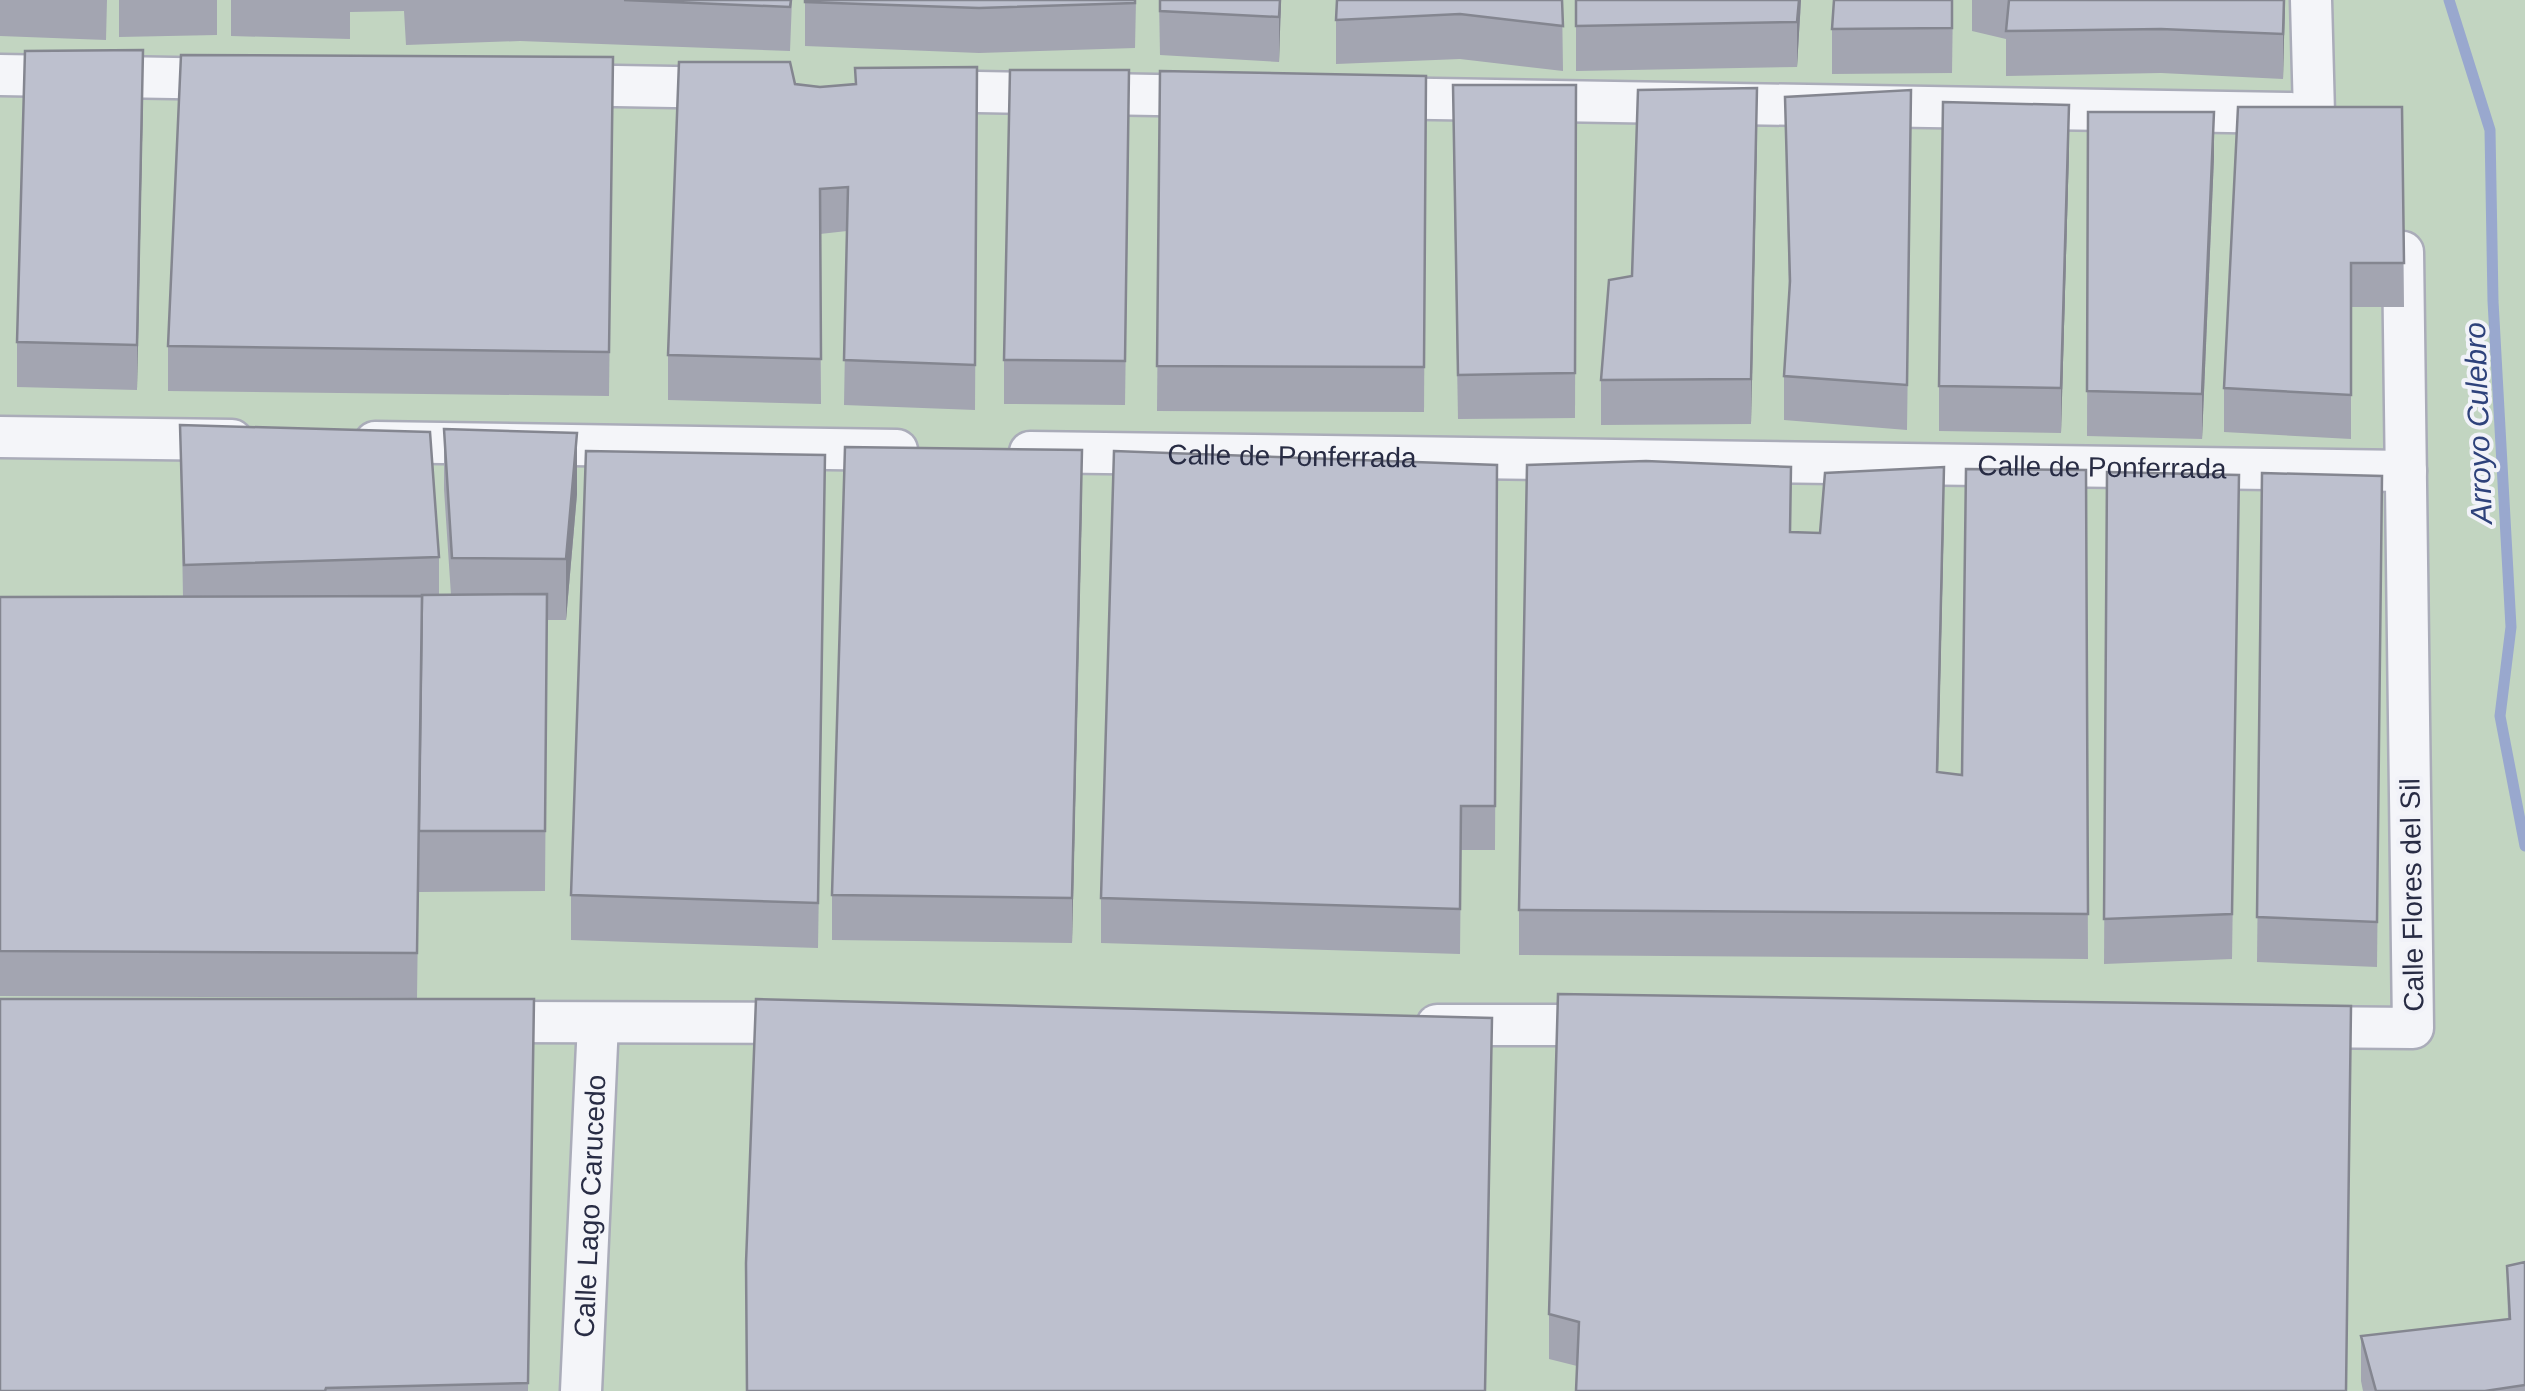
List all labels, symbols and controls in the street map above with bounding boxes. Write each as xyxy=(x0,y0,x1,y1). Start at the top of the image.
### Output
water label: Arroyo Culebro xyxy=(2458,322,2498,526)
street label: Calle de Ponferrada xyxy=(1167,438,1417,473)
street label: Calle de Ponferrada xyxy=(1977,450,2227,484)
street label: Calle Flores del Sil xyxy=(2394,778,2430,1012)
street label: Calle Lago Carucedo xyxy=(568,1074,611,1338)

